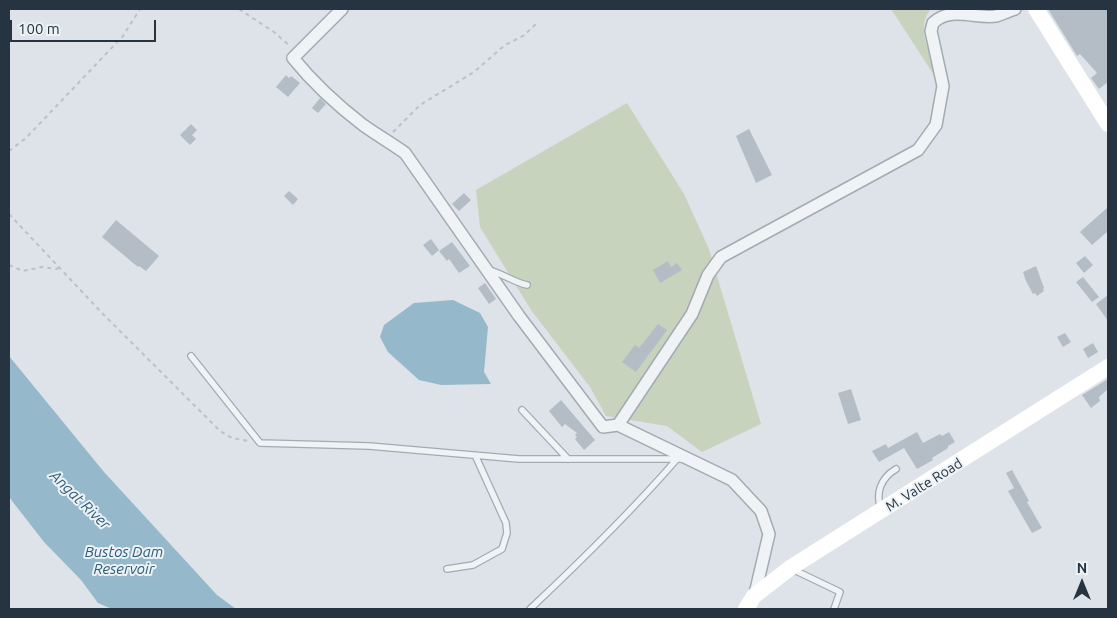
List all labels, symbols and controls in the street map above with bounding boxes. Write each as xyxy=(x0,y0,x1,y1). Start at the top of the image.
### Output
scale bar xyxy=(12,10,159,42)
text: 100 m xyxy=(18,20,60,37)
street label: M. Valte Road xyxy=(883,455,965,515)
water label: Angat River xyxy=(46,467,114,533)
water label: Bustos Dam Reservoir xyxy=(85,543,163,578)
north arrow xyxy=(1057,558,1107,608)
text: N xyxy=(1077,560,1087,576)

